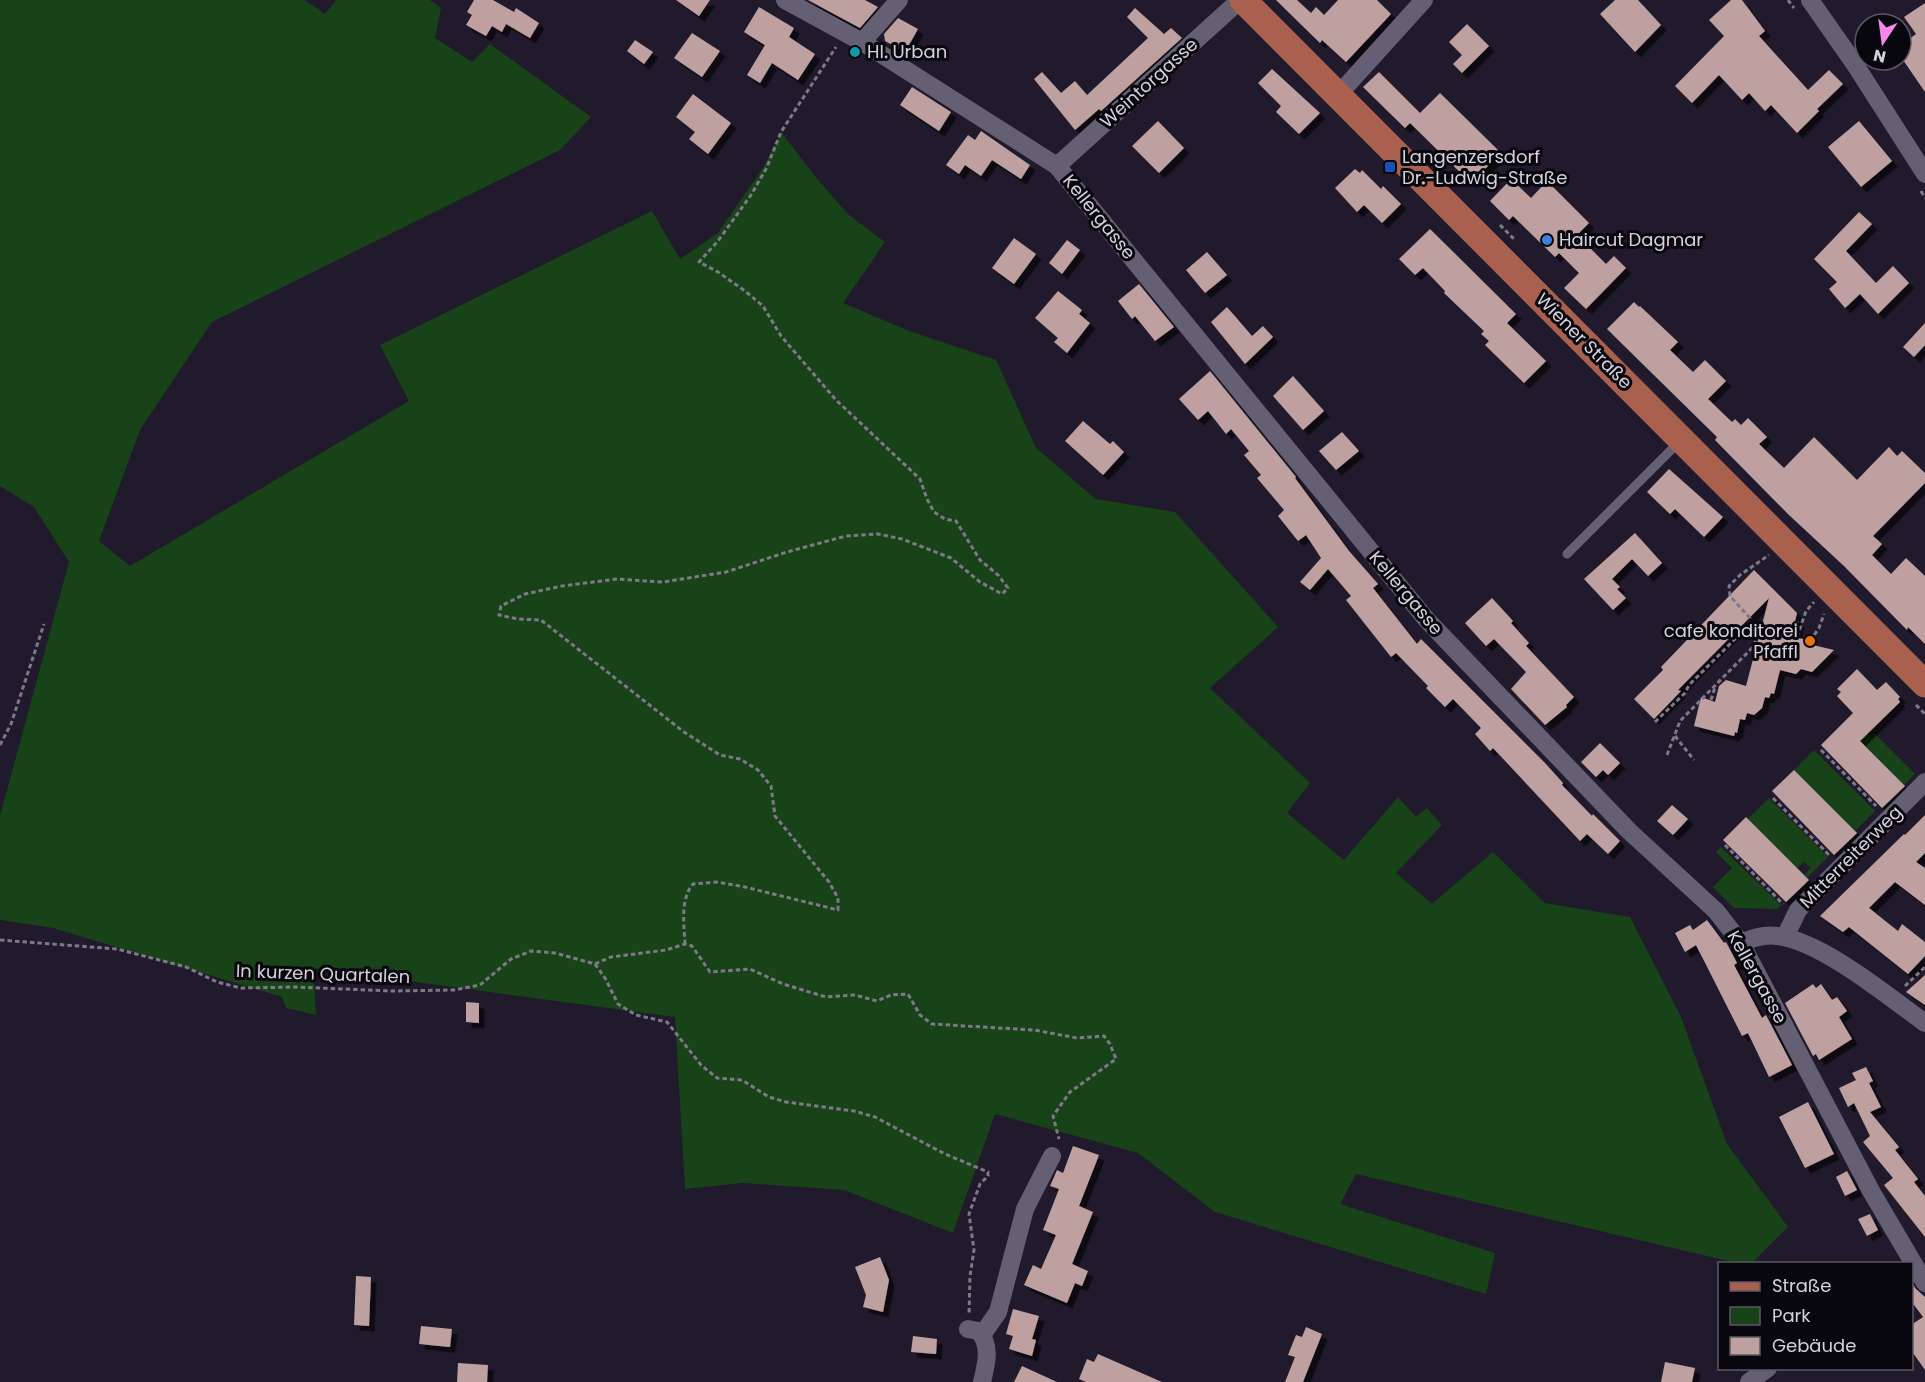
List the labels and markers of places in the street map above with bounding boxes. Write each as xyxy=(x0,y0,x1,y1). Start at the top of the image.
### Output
place label: Hl. Urban xyxy=(867,39,947,64)
marker: Hl. Urban xyxy=(848,45,862,59)
place label: Langenzersdorf Dr.-Ludwig-Straße xyxy=(1402,144,1567,190)
marker: Langenzersdorf Dr.-Ludwig-Straße xyxy=(1383,160,1397,174)
place label: Haircut Dagmar xyxy=(1559,227,1703,252)
marker: Haircut Dagmar xyxy=(1540,233,1554,247)
place label: cafe konditorei Pfaffl xyxy=(1664,618,1798,664)
marker: cafe konditorei Pfaffl xyxy=(1803,634,1817,648)

